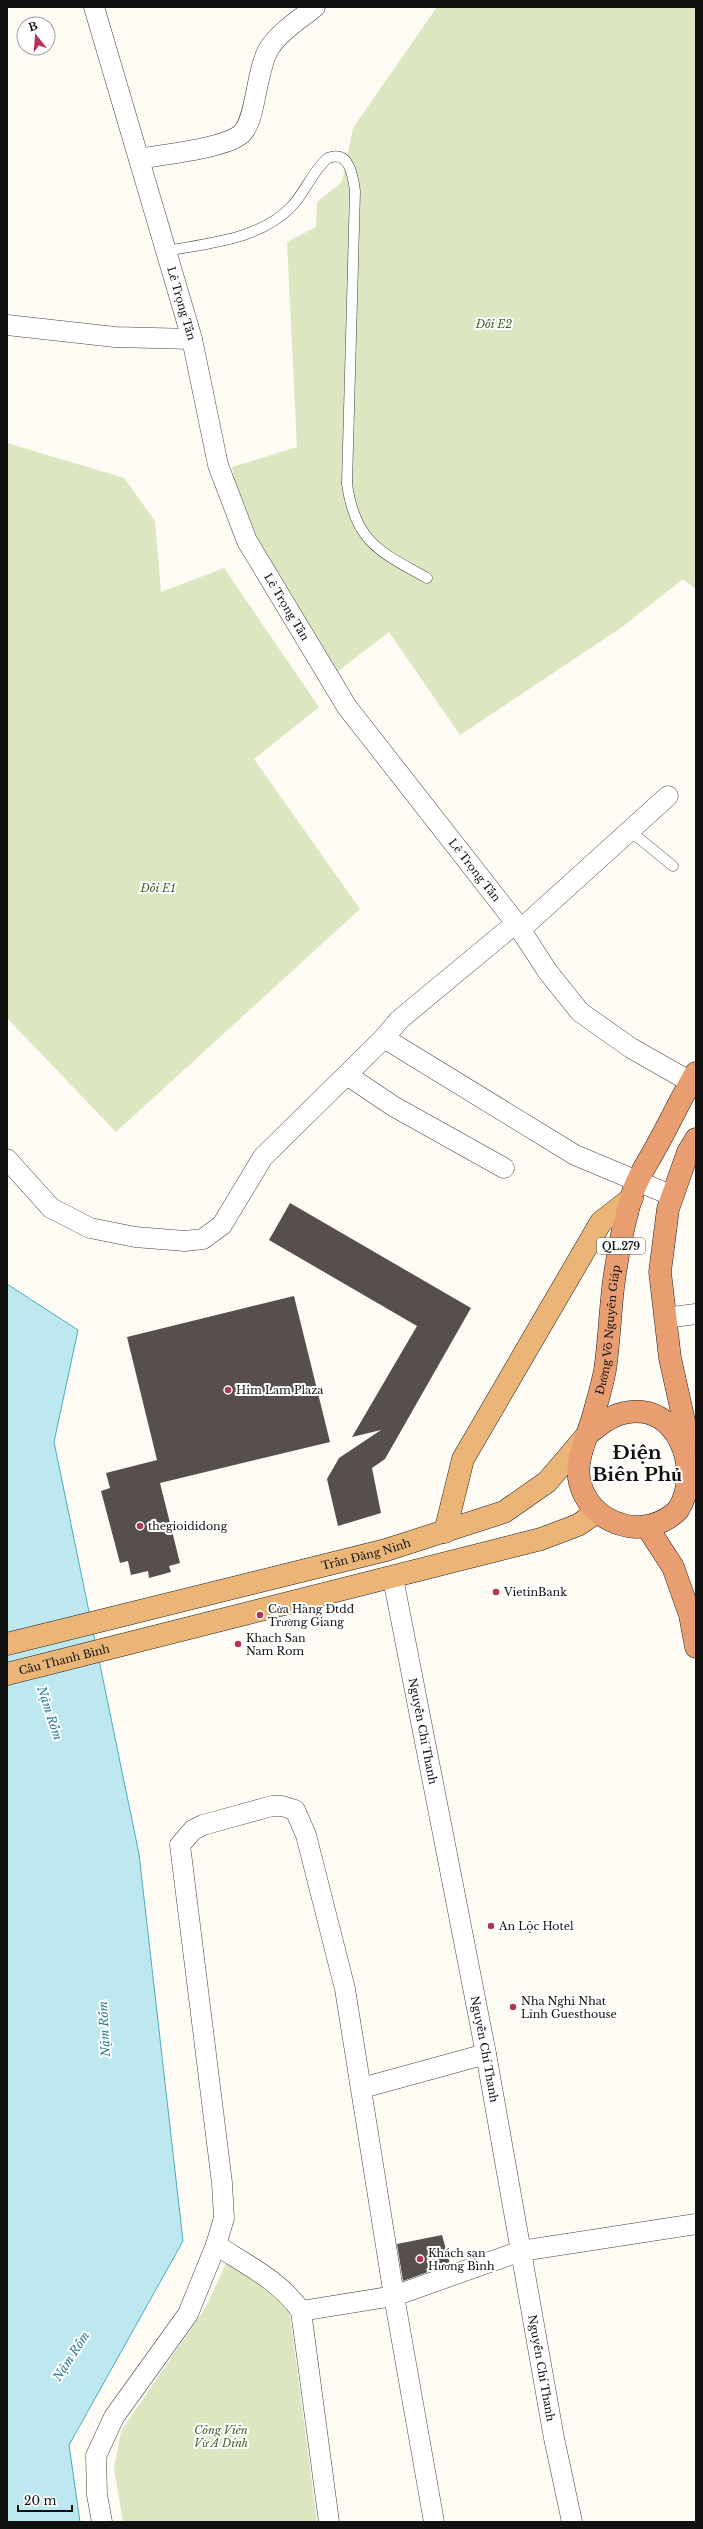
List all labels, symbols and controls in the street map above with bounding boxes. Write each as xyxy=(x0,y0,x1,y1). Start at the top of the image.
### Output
north arrow xyxy=(16,16,56,56)
text: B xyxy=(27,18,40,34)
street label: Lê Trọng Tấn xyxy=(164,265,199,342)
park label: Đồi E2 xyxy=(475,317,512,331)
street label: Lê Trọng Tấn xyxy=(261,571,312,643)
street label: Lê Trọng Tấn xyxy=(446,836,504,905)
park label: Đồi E1 xyxy=(140,881,175,895)
road number: QL.279 xyxy=(597,1238,645,1254)
street label: Đường Võ Nguyên Giáp xyxy=(592,1264,623,1396)
place label: Him Lam Plaza xyxy=(236,1383,324,1397)
marker: Him Lam Plaza xyxy=(223,1385,233,1395)
district label: Điện Biên Phủ xyxy=(592,1441,682,1486)
place label: thegioididong xyxy=(148,1519,228,1533)
marker: thegioididong xyxy=(135,1521,145,1531)
street label: Trần Đăng Ninh xyxy=(320,1535,413,1573)
place label: VietinBank xyxy=(503,1585,567,1599)
marker: VietinBank xyxy=(491,1587,501,1597)
place label: Cửa Hàng Đtdđ Trường Giang xyxy=(268,1602,355,1629)
marker: Cửa Hàng Đtdđ Trường Giang xyxy=(255,1610,265,1620)
place label: Khach San Nam Rom xyxy=(246,1631,306,1658)
marker: Khach San Nam Rom xyxy=(233,1639,243,1649)
street label: Cầu Thanh Bình xyxy=(17,1641,112,1678)
street label: Nguyễn Chí Thanh xyxy=(406,1677,440,1786)
water label: Nậm Rốm xyxy=(34,1683,66,1742)
place label: An Lộc Hotel xyxy=(498,1919,574,1933)
marker: An Lộc Hotel xyxy=(486,1921,496,1931)
place label: Nha Nghi Nhat Linh Guesthouse xyxy=(521,1994,617,2021)
street label: Nguyễn Chí Thanh xyxy=(468,1995,502,2104)
water label: Nậm Rốm xyxy=(95,2000,113,2058)
marker: Nha Nghi Nhat Linh Guesthouse xyxy=(508,2002,518,2012)
place label: Khách sạn Hương Bình xyxy=(428,2246,495,2273)
marker: Khách sạn Hương Bình xyxy=(415,2254,425,2264)
street label: Nguyễn Chí Thanh xyxy=(525,2314,558,2423)
water label: Nậm Rốm xyxy=(49,2328,93,2384)
park label: Công Viên Vừ A Dính xyxy=(194,2423,248,2450)
scale bar xyxy=(18,2487,72,2513)
text: 20 m xyxy=(24,2493,56,2508)

